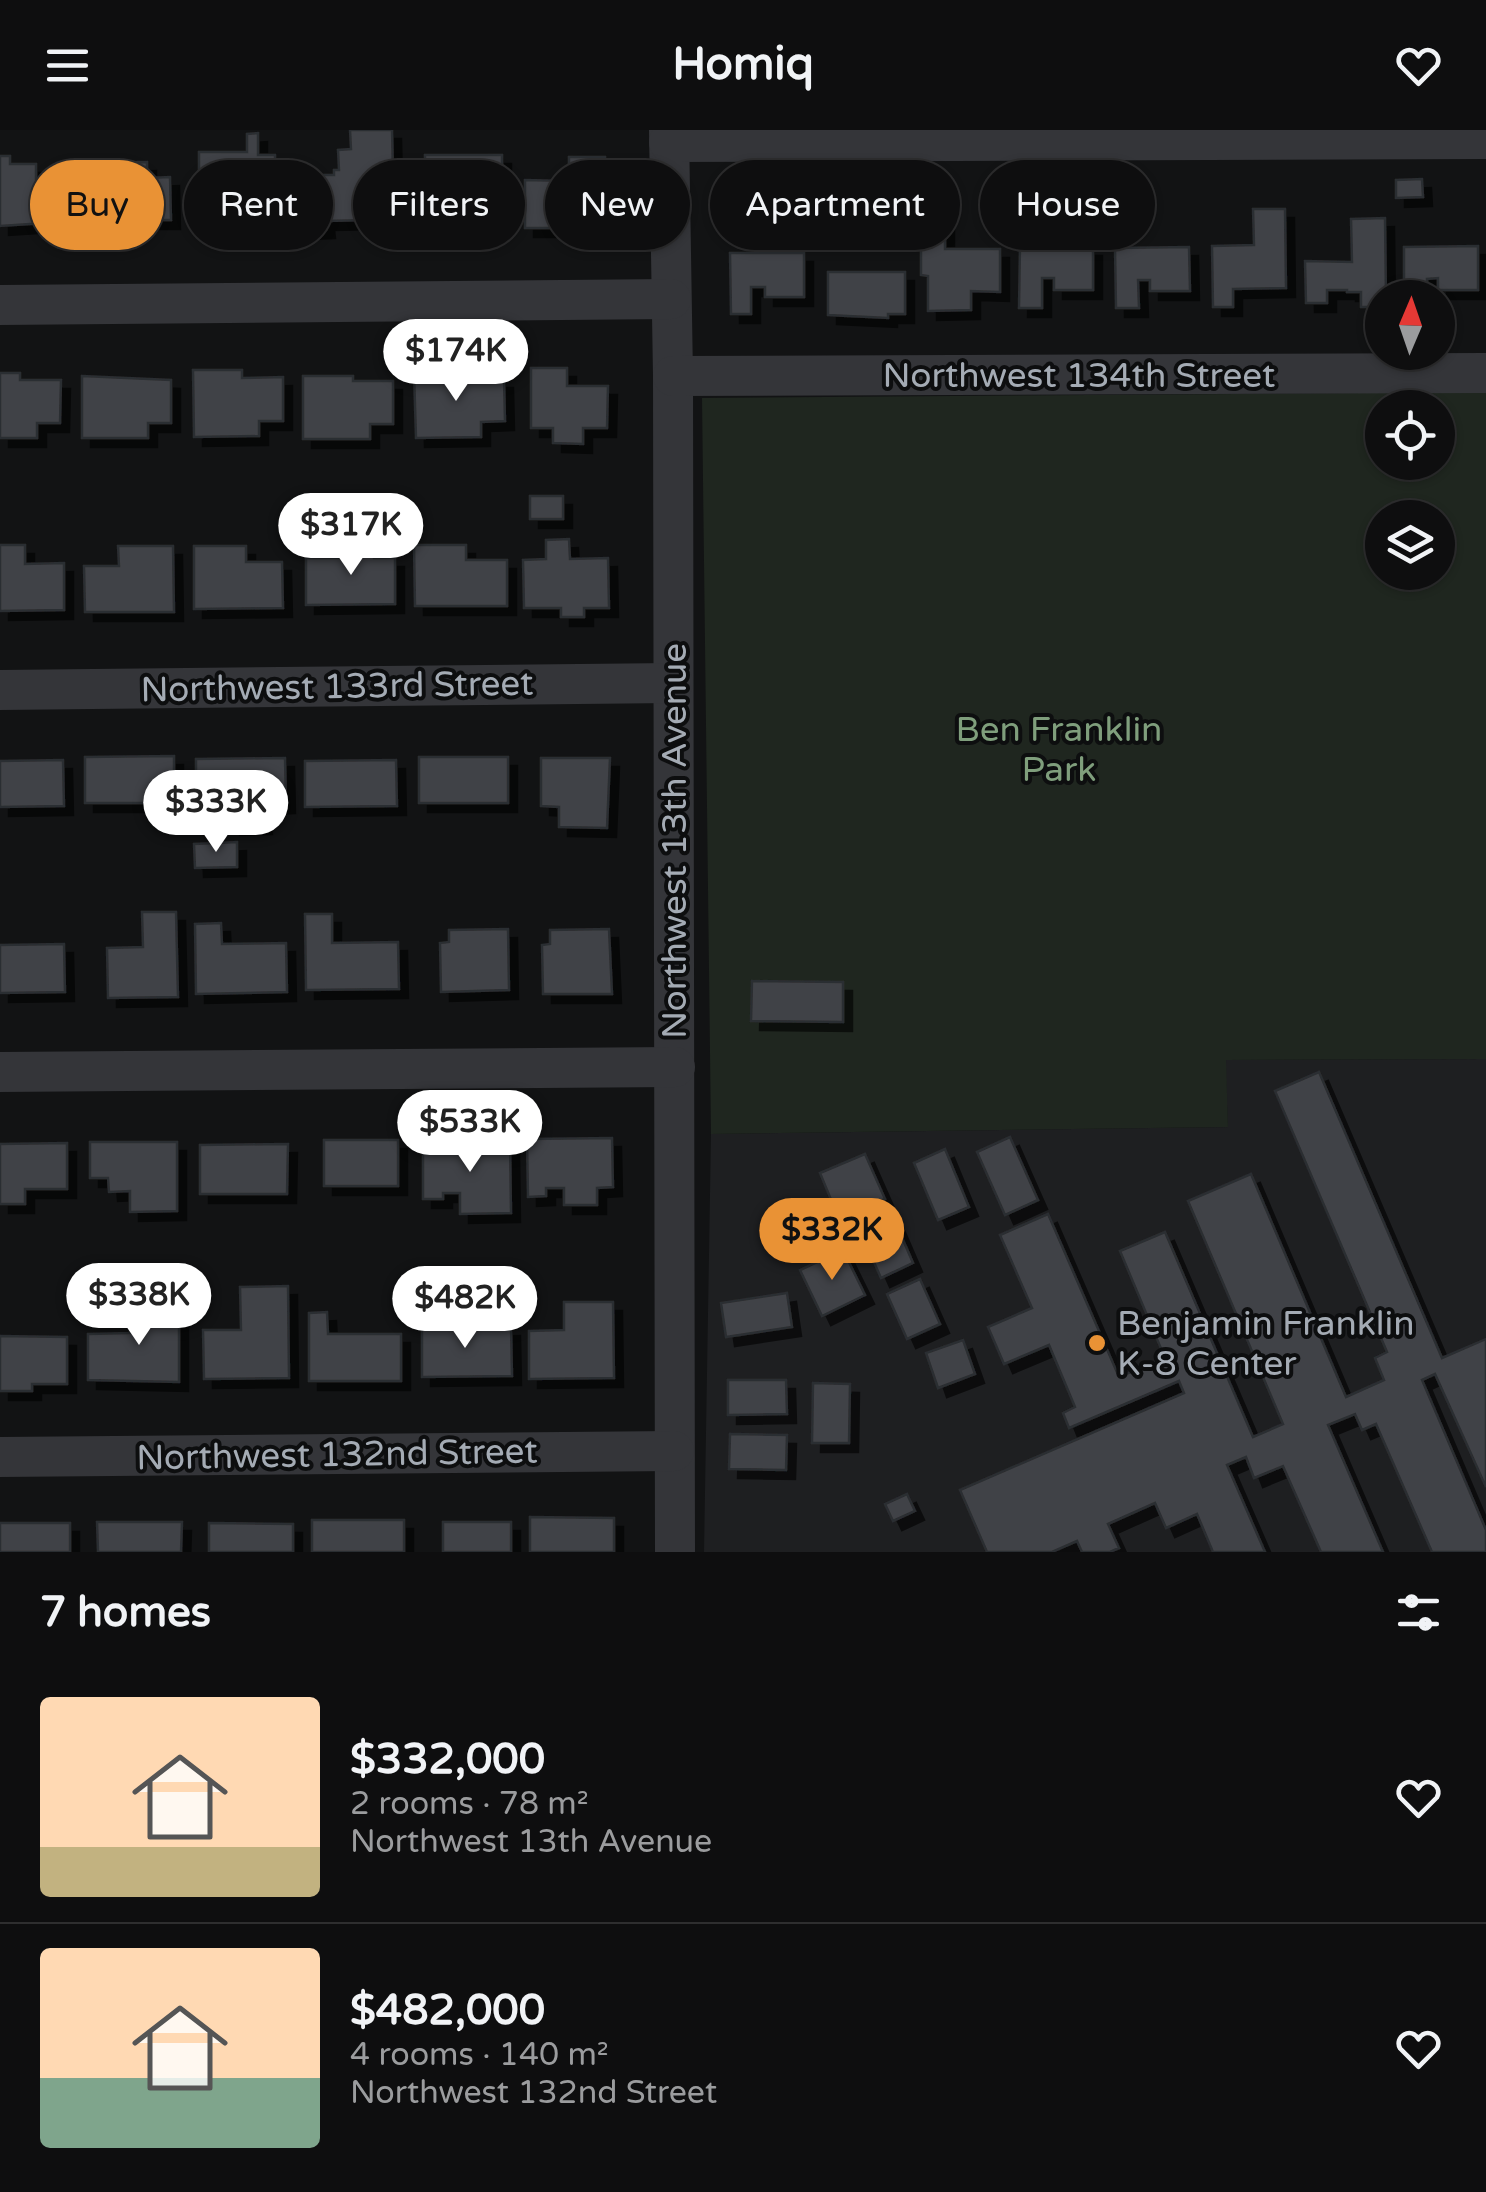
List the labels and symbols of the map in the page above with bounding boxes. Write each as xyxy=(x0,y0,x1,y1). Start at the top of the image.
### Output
north arrow xyxy=(1365,280,1455,370)
pin: $174K xyxy=(386,319,526,404)
street label: Northwest 134th Street xyxy=(883,355,1275,397)
pin: $317K xyxy=(281,493,421,578)
street label: Northwest 13th Avenue xyxy=(654,643,696,1039)
street label: Northwest 133rd Street xyxy=(140,663,534,711)
park label: Ben Franklin Park xyxy=(956,709,1162,791)
pin: $333K xyxy=(146,770,286,855)
pin: $533K xyxy=(400,1090,540,1175)
pin: $332K xyxy=(762,1198,902,1283)
pin: $338K xyxy=(69,1263,209,1348)
pin: $482K xyxy=(395,1266,535,1351)
place label: Benjamin Franklin K-8 Center xyxy=(1117,1303,1415,1385)
marker: Benjamin Franklin K-8 Center xyxy=(1086,1332,1108,1354)
street label: Northwest 132nd Street xyxy=(136,1430,538,1480)

